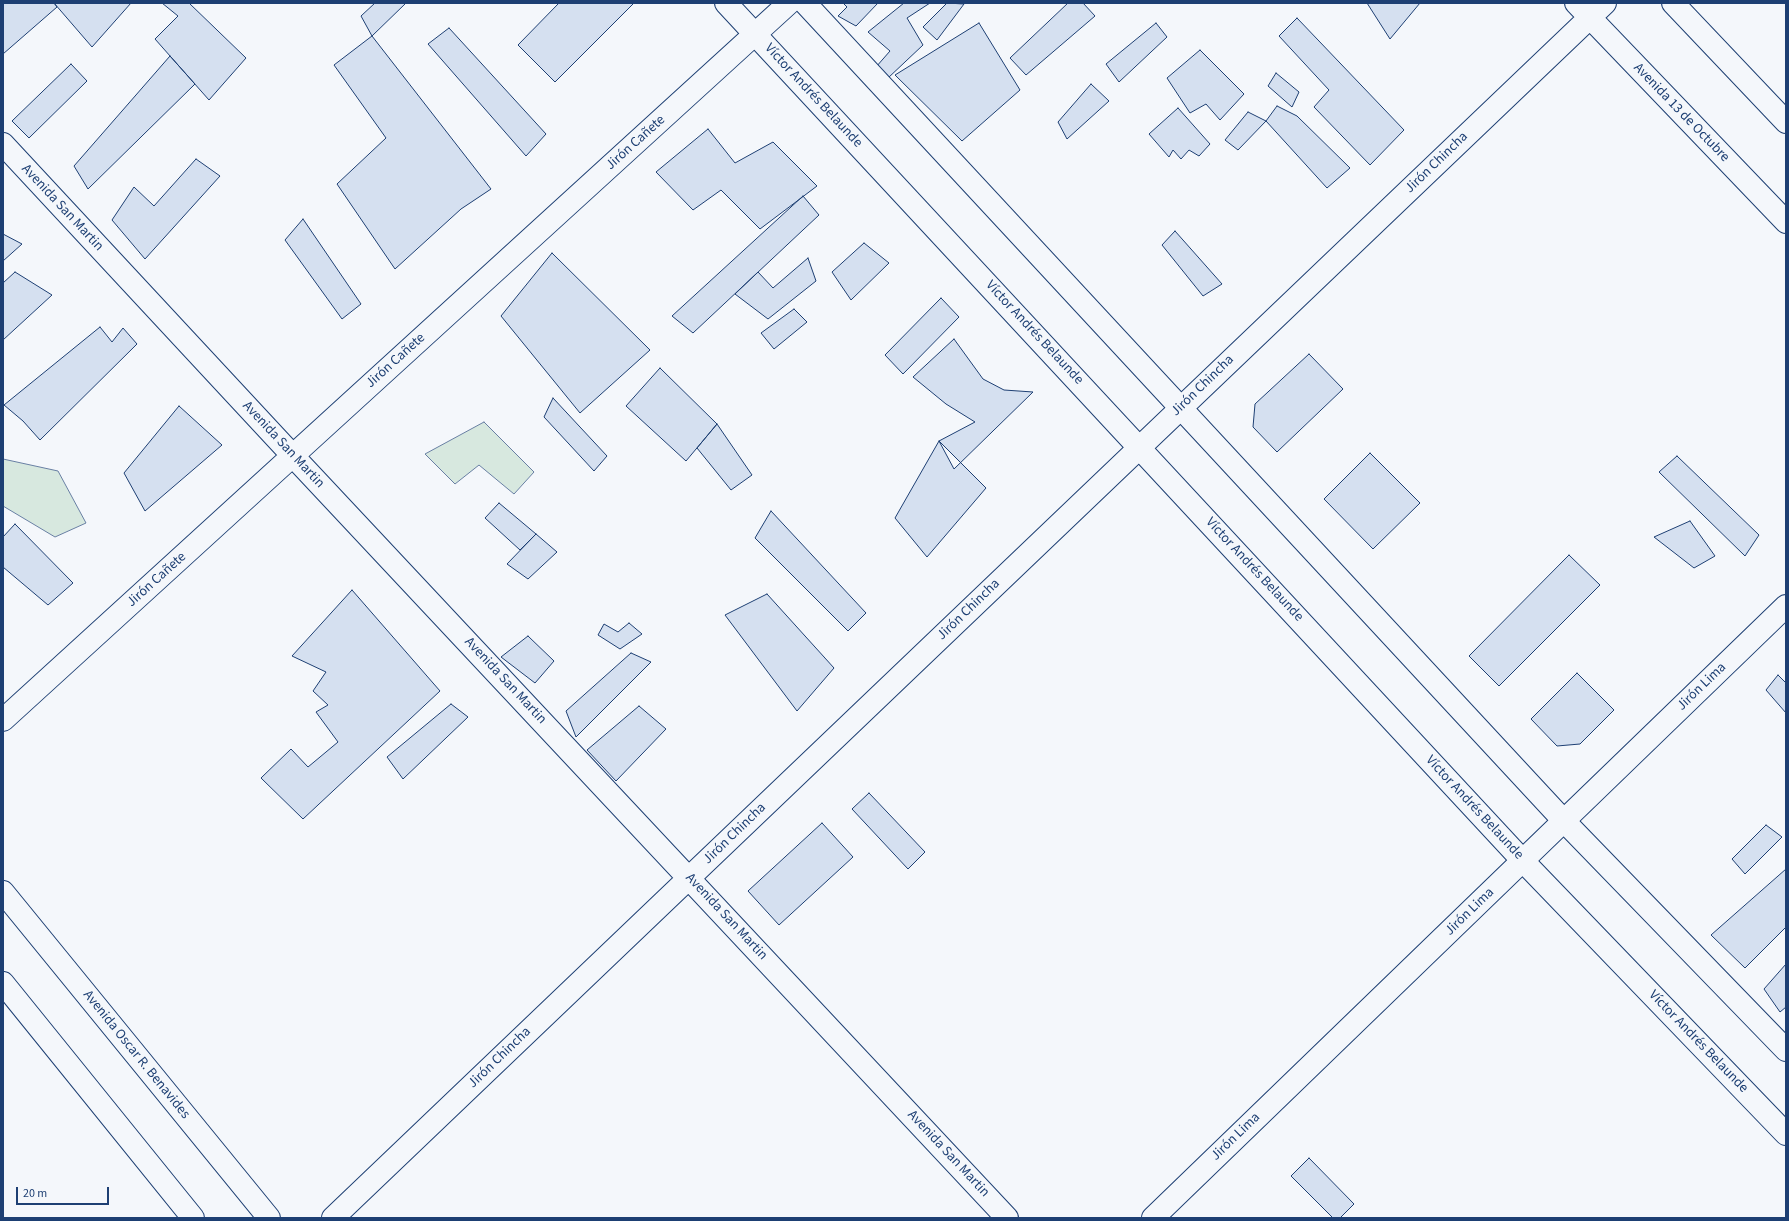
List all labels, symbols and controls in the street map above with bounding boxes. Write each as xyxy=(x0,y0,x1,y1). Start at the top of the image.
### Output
street label: Víctor Andrés Belaunde xyxy=(760,41,866,151)
street label: Avenida 13 de Octubre xyxy=(1629,60,1733,166)
street label: Jirón Cañete xyxy=(603,112,669,174)
street label: Jirón Chincha xyxy=(1402,129,1472,197)
street label: Avenida San Martin xyxy=(17,161,107,255)
street label: Víctor Andrés Belaunde xyxy=(981,278,1087,388)
street label: Jirón Cañete xyxy=(363,330,429,392)
street label: Jirón Chincha xyxy=(1168,352,1238,420)
street label: Avenida San Martin xyxy=(238,398,328,492)
street label: Víctor Andrés Belaunde xyxy=(1201,515,1307,625)
street label: Jirón Cañete xyxy=(124,549,190,611)
street label: Jirón Chincha xyxy=(934,576,1004,644)
street label: Avenida San Martin xyxy=(460,634,550,728)
street label: Jirón Lima xyxy=(1674,659,1730,715)
street label: Víctor Andrés Belaunde xyxy=(1421,753,1527,863)
street label: Jirón Chincha xyxy=(700,800,770,868)
street label: Avenida San Martin xyxy=(681,870,771,964)
street label: Jirón Lima xyxy=(1442,884,1498,940)
street label: Avenida Oscar R. Benavides xyxy=(79,987,193,1123)
street label: Víctor Andrés Belaunde xyxy=(1645,987,1751,1097)
street label: Jirón Chincha xyxy=(465,1024,535,1092)
street label: Avenida San Martin xyxy=(903,1107,993,1201)
street label: Jirón Lima xyxy=(1208,1109,1264,1165)
scale bar xyxy=(18,1179,111,1205)
text: 20 m xyxy=(23,1185,47,1202)

